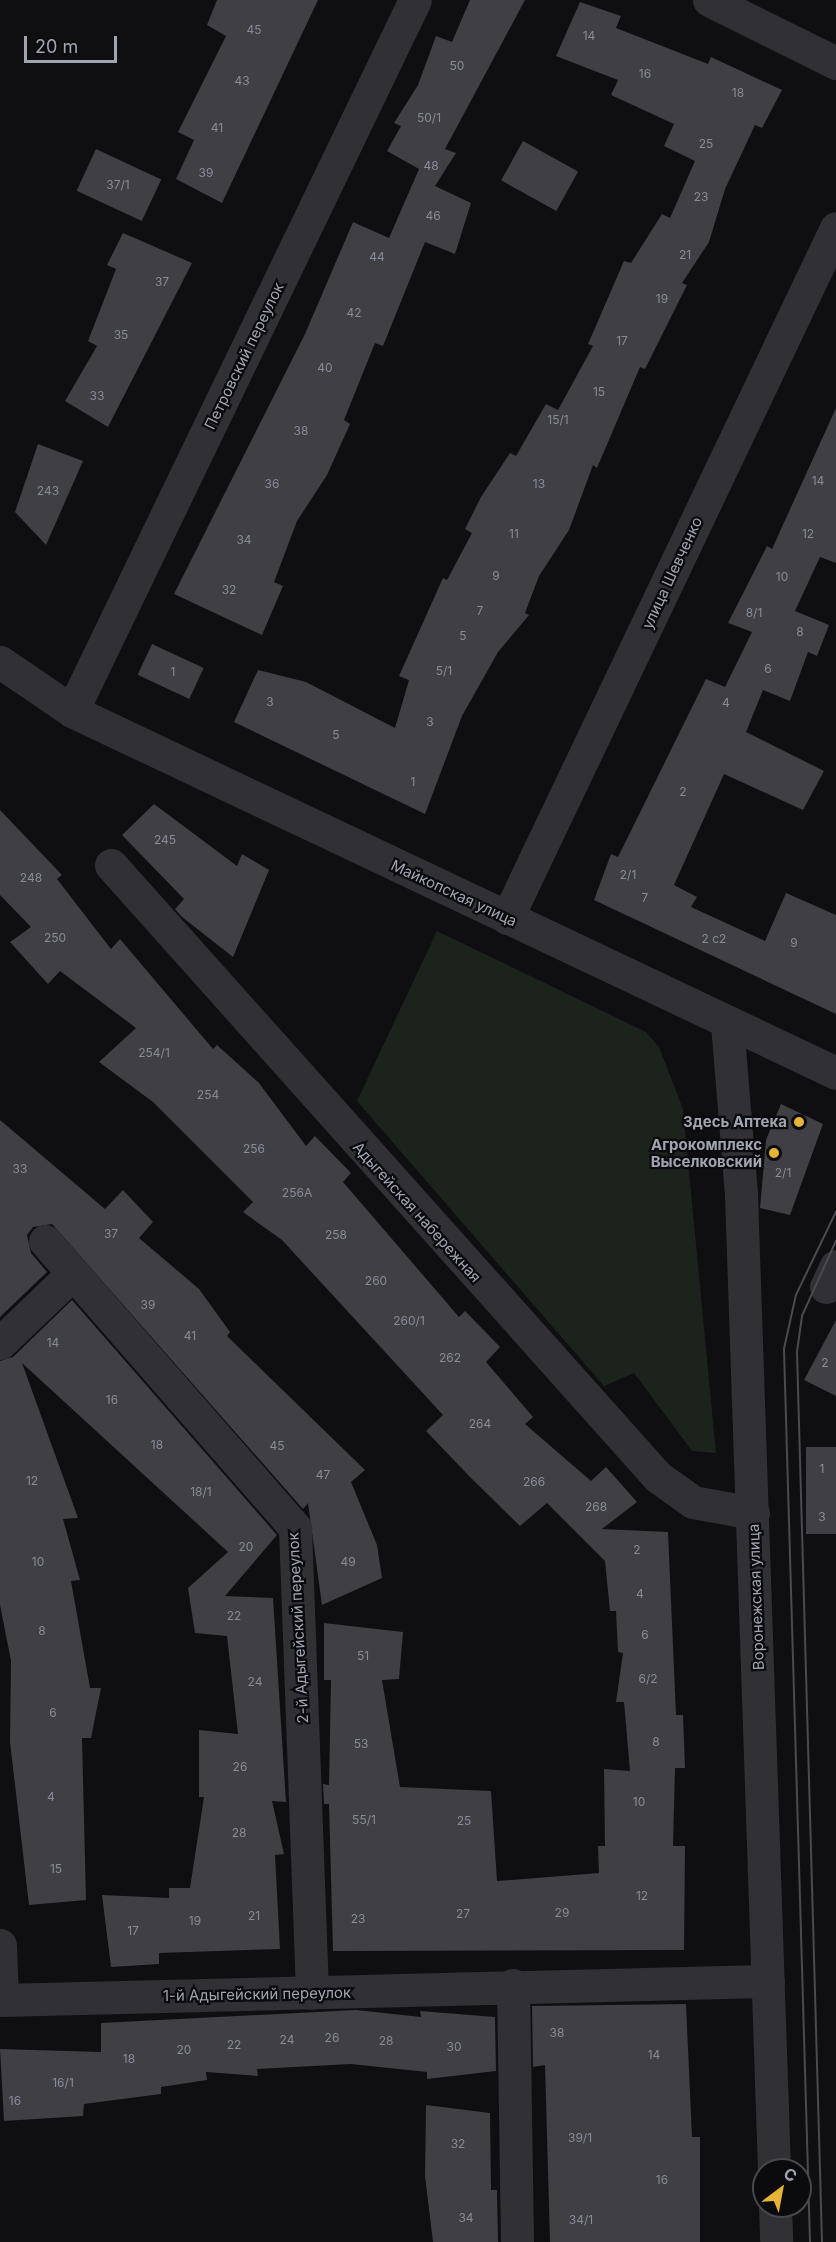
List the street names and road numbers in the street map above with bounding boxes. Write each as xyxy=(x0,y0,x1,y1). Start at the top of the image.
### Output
street label: Петровский переулок xyxy=(201,280,287,432)
street label: улица Шевченко xyxy=(638,514,706,632)
street label: Майкопская улица xyxy=(388,856,520,930)
street label: Адыгейская набережная xyxy=(349,1138,485,1286)
street label: Воронежская улица xyxy=(744,1524,768,1670)
street label: 2-й Адыгейский переулок xyxy=(284,1532,312,1724)
street label: 1-й Адыгейский переулок xyxy=(163,1983,351,2005)

